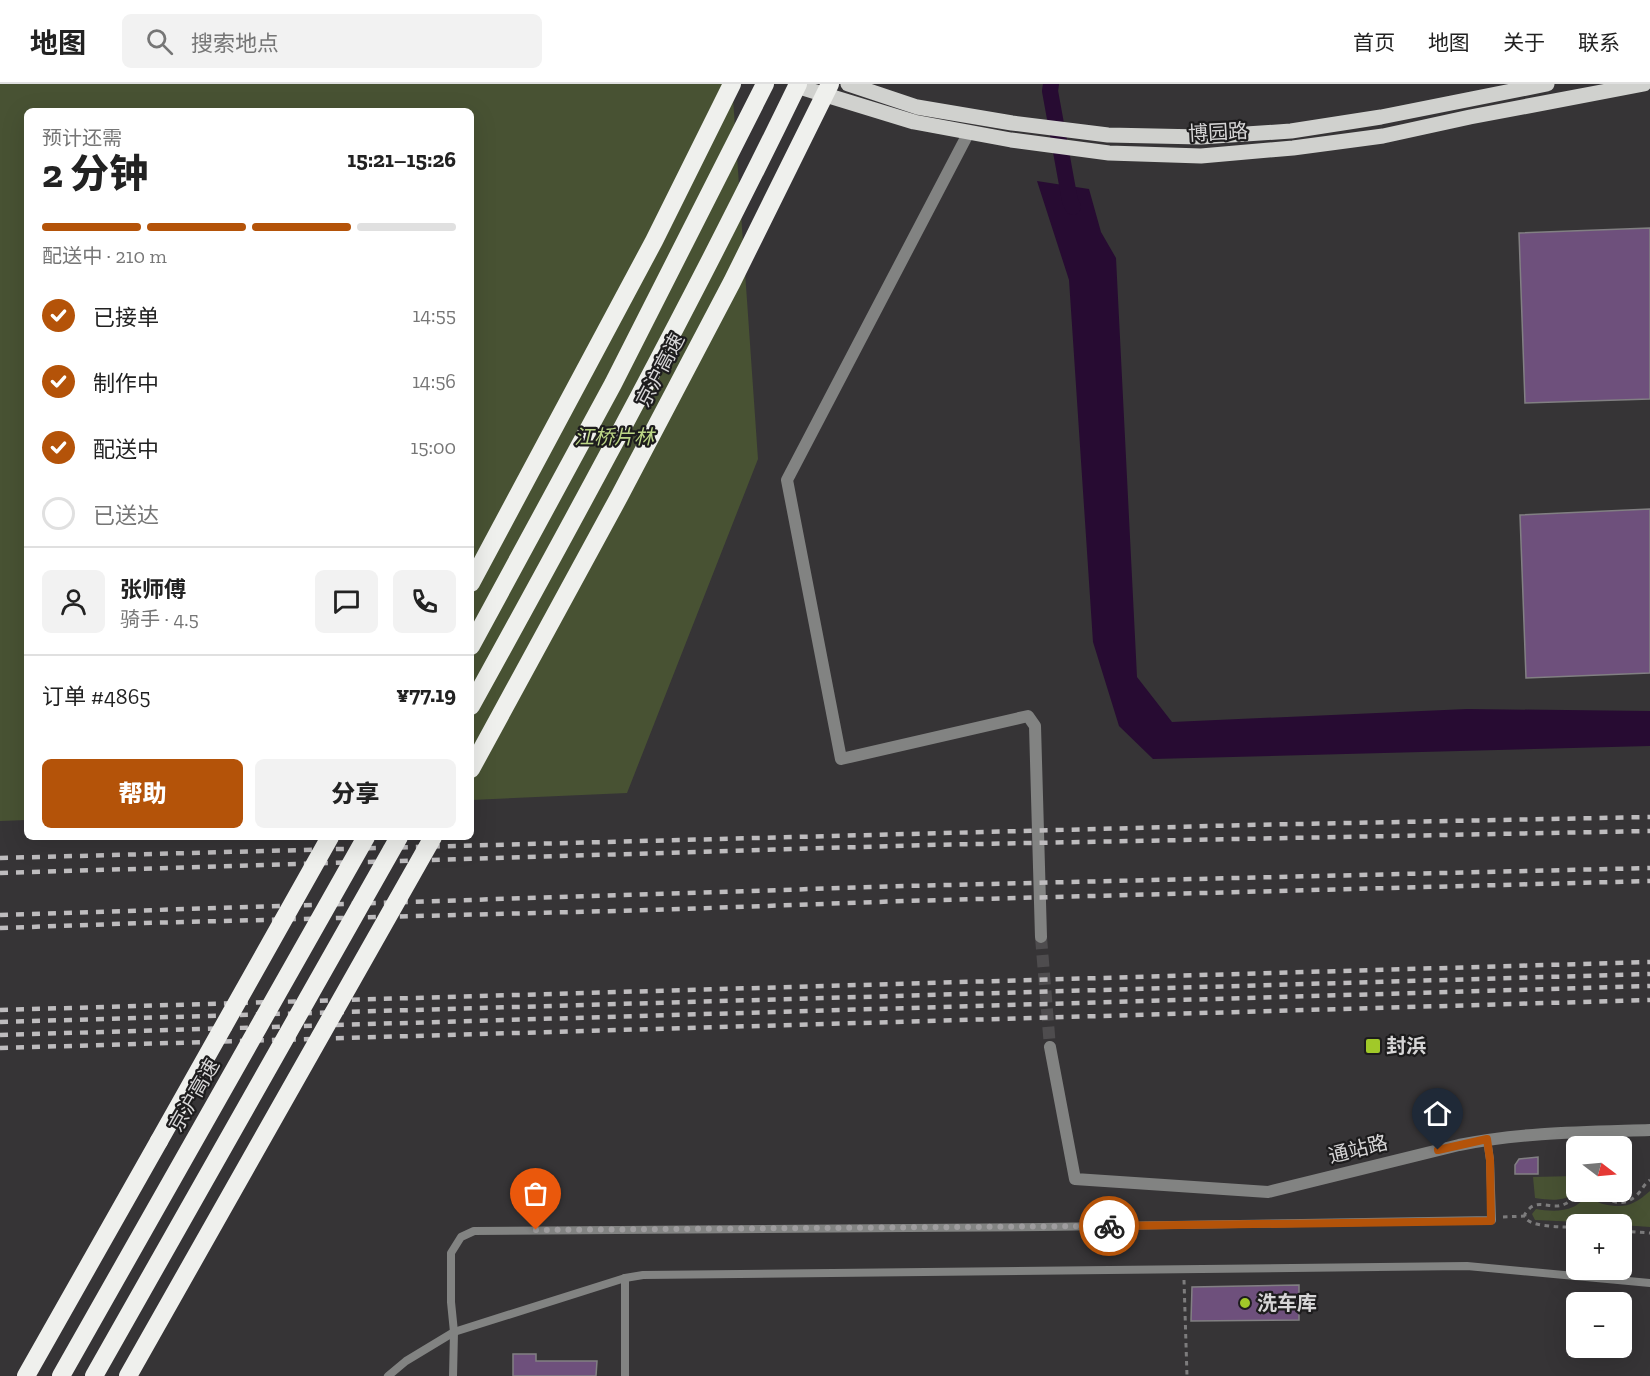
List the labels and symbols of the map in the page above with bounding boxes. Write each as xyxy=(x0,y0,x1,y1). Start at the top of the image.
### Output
street label: 博园路 xyxy=(1187,118,1249,146)
street label: 京沪高速 xyxy=(631,329,689,411)
park label: 江桥片林 xyxy=(574,425,656,449)
place label: 封浜 xyxy=(1386,1034,1426,1058)
marker: 封浜 xyxy=(1364,1037,1382,1055)
street label: 京沪高速 xyxy=(164,1054,224,1136)
pin xyxy=(1412,1088,1463,1150)
street label: 通站路 xyxy=(1326,1130,1390,1168)
north arrow xyxy=(1566,1136,1632,1202)
pin xyxy=(510,1168,561,1230)
courier xyxy=(1079,1196,1139,1256)
place label: 洗车库 xyxy=(1257,1291,1317,1315)
marker: 洗车库 xyxy=(1238,1296,1252,1310)

